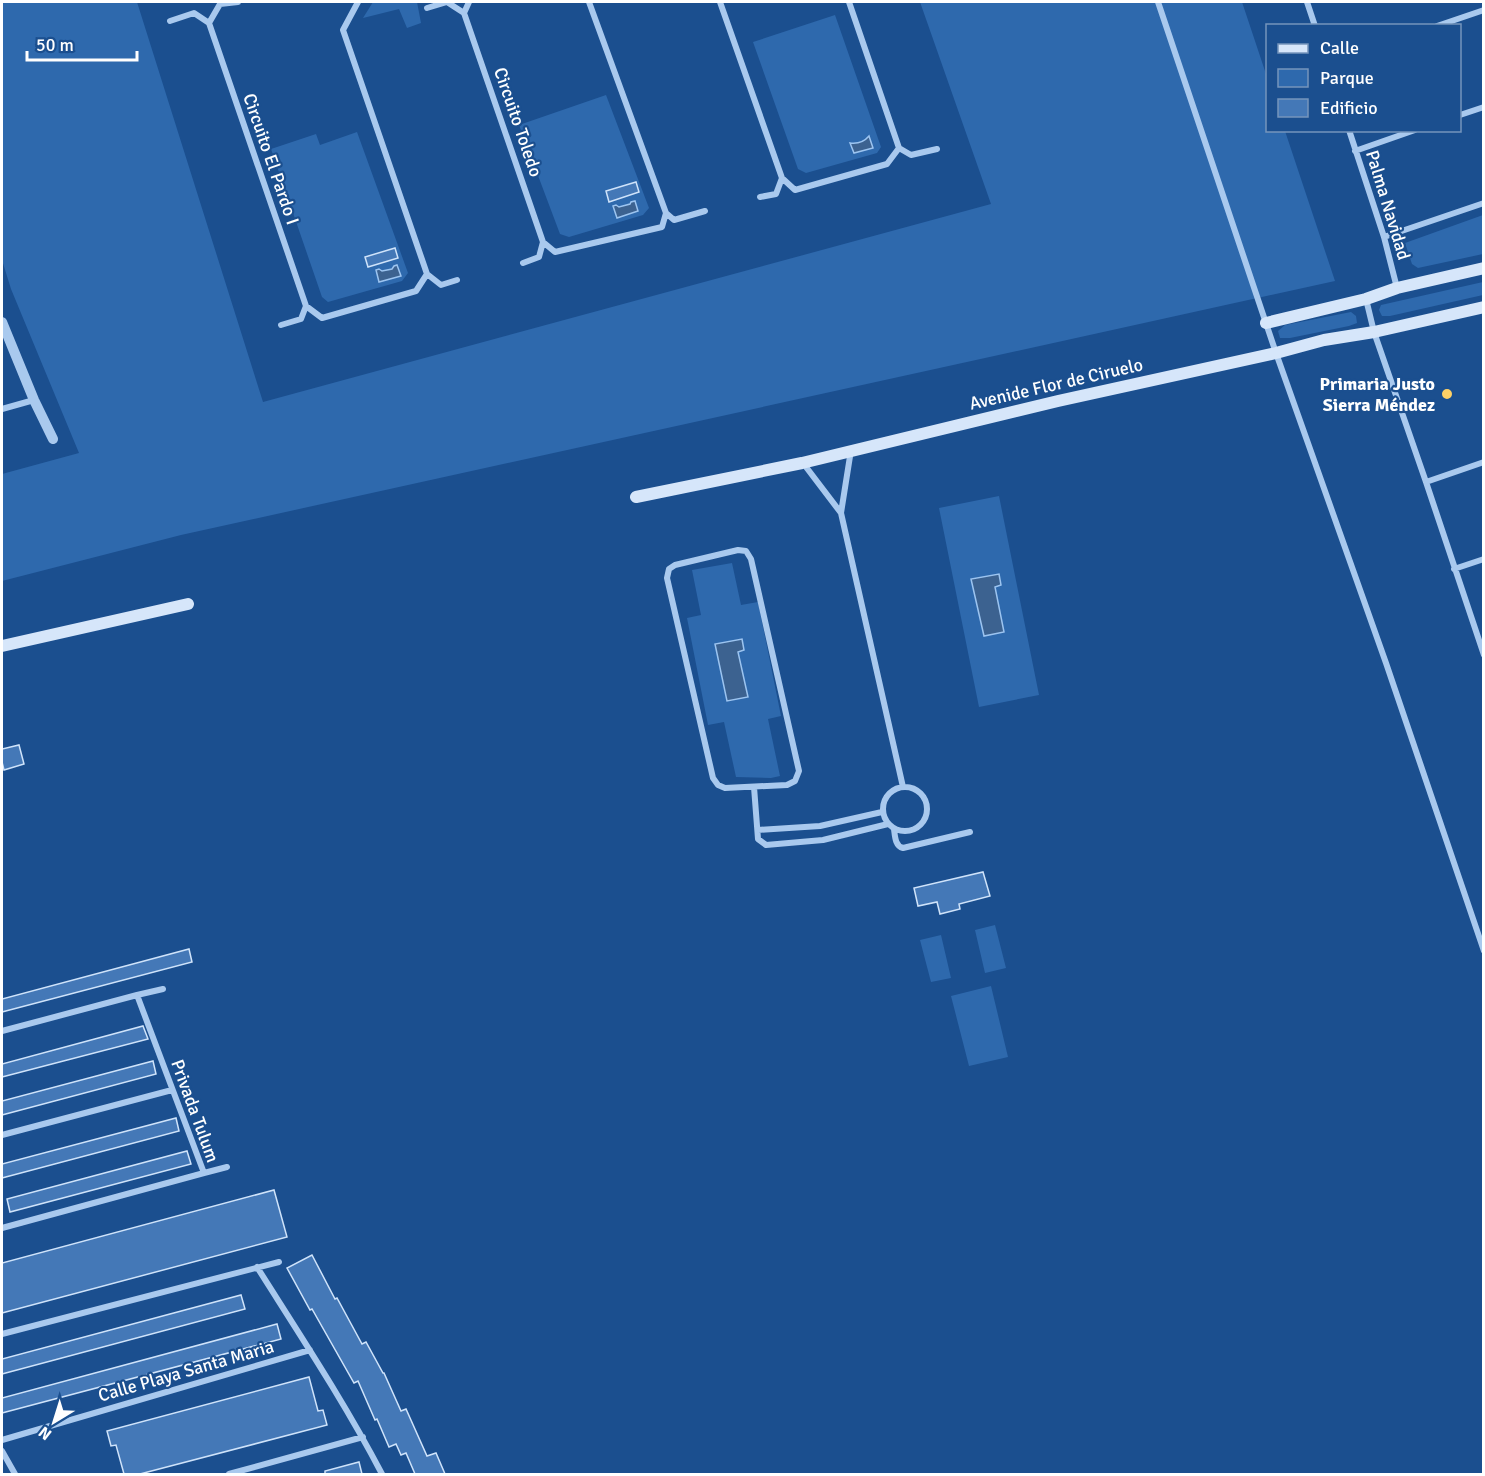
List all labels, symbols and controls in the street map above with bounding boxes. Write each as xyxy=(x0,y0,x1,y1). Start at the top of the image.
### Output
scale bar xyxy=(27,24,136,62)
legend xyxy=(1266,24,1461,132)
text: 50 m xyxy=(36,34,74,56)
text: Calle xyxy=(1320,37,1359,59)
street label: Circuito Toledo xyxy=(489,64,547,180)
text: Parque xyxy=(1320,67,1374,89)
street label: Circuito El Pardo I xyxy=(238,90,304,228)
text: Edificio xyxy=(1320,97,1378,119)
street label: Palma Navidad xyxy=(1361,147,1415,263)
street label: Avenide Flor de Ciruelo xyxy=(967,353,1145,415)
place label: Primaria Justo Sierra Méndez xyxy=(1320,373,1435,416)
marker: Primaria Justo Sierra Méndez xyxy=(1440,387,1454,401)
street label: Privada Tulum xyxy=(166,1057,224,1165)
street label: Calle Playa Santa Maria xyxy=(96,1335,276,1407)
north arrow xyxy=(24,1392,84,1452)
text: N xyxy=(35,1422,56,1444)

